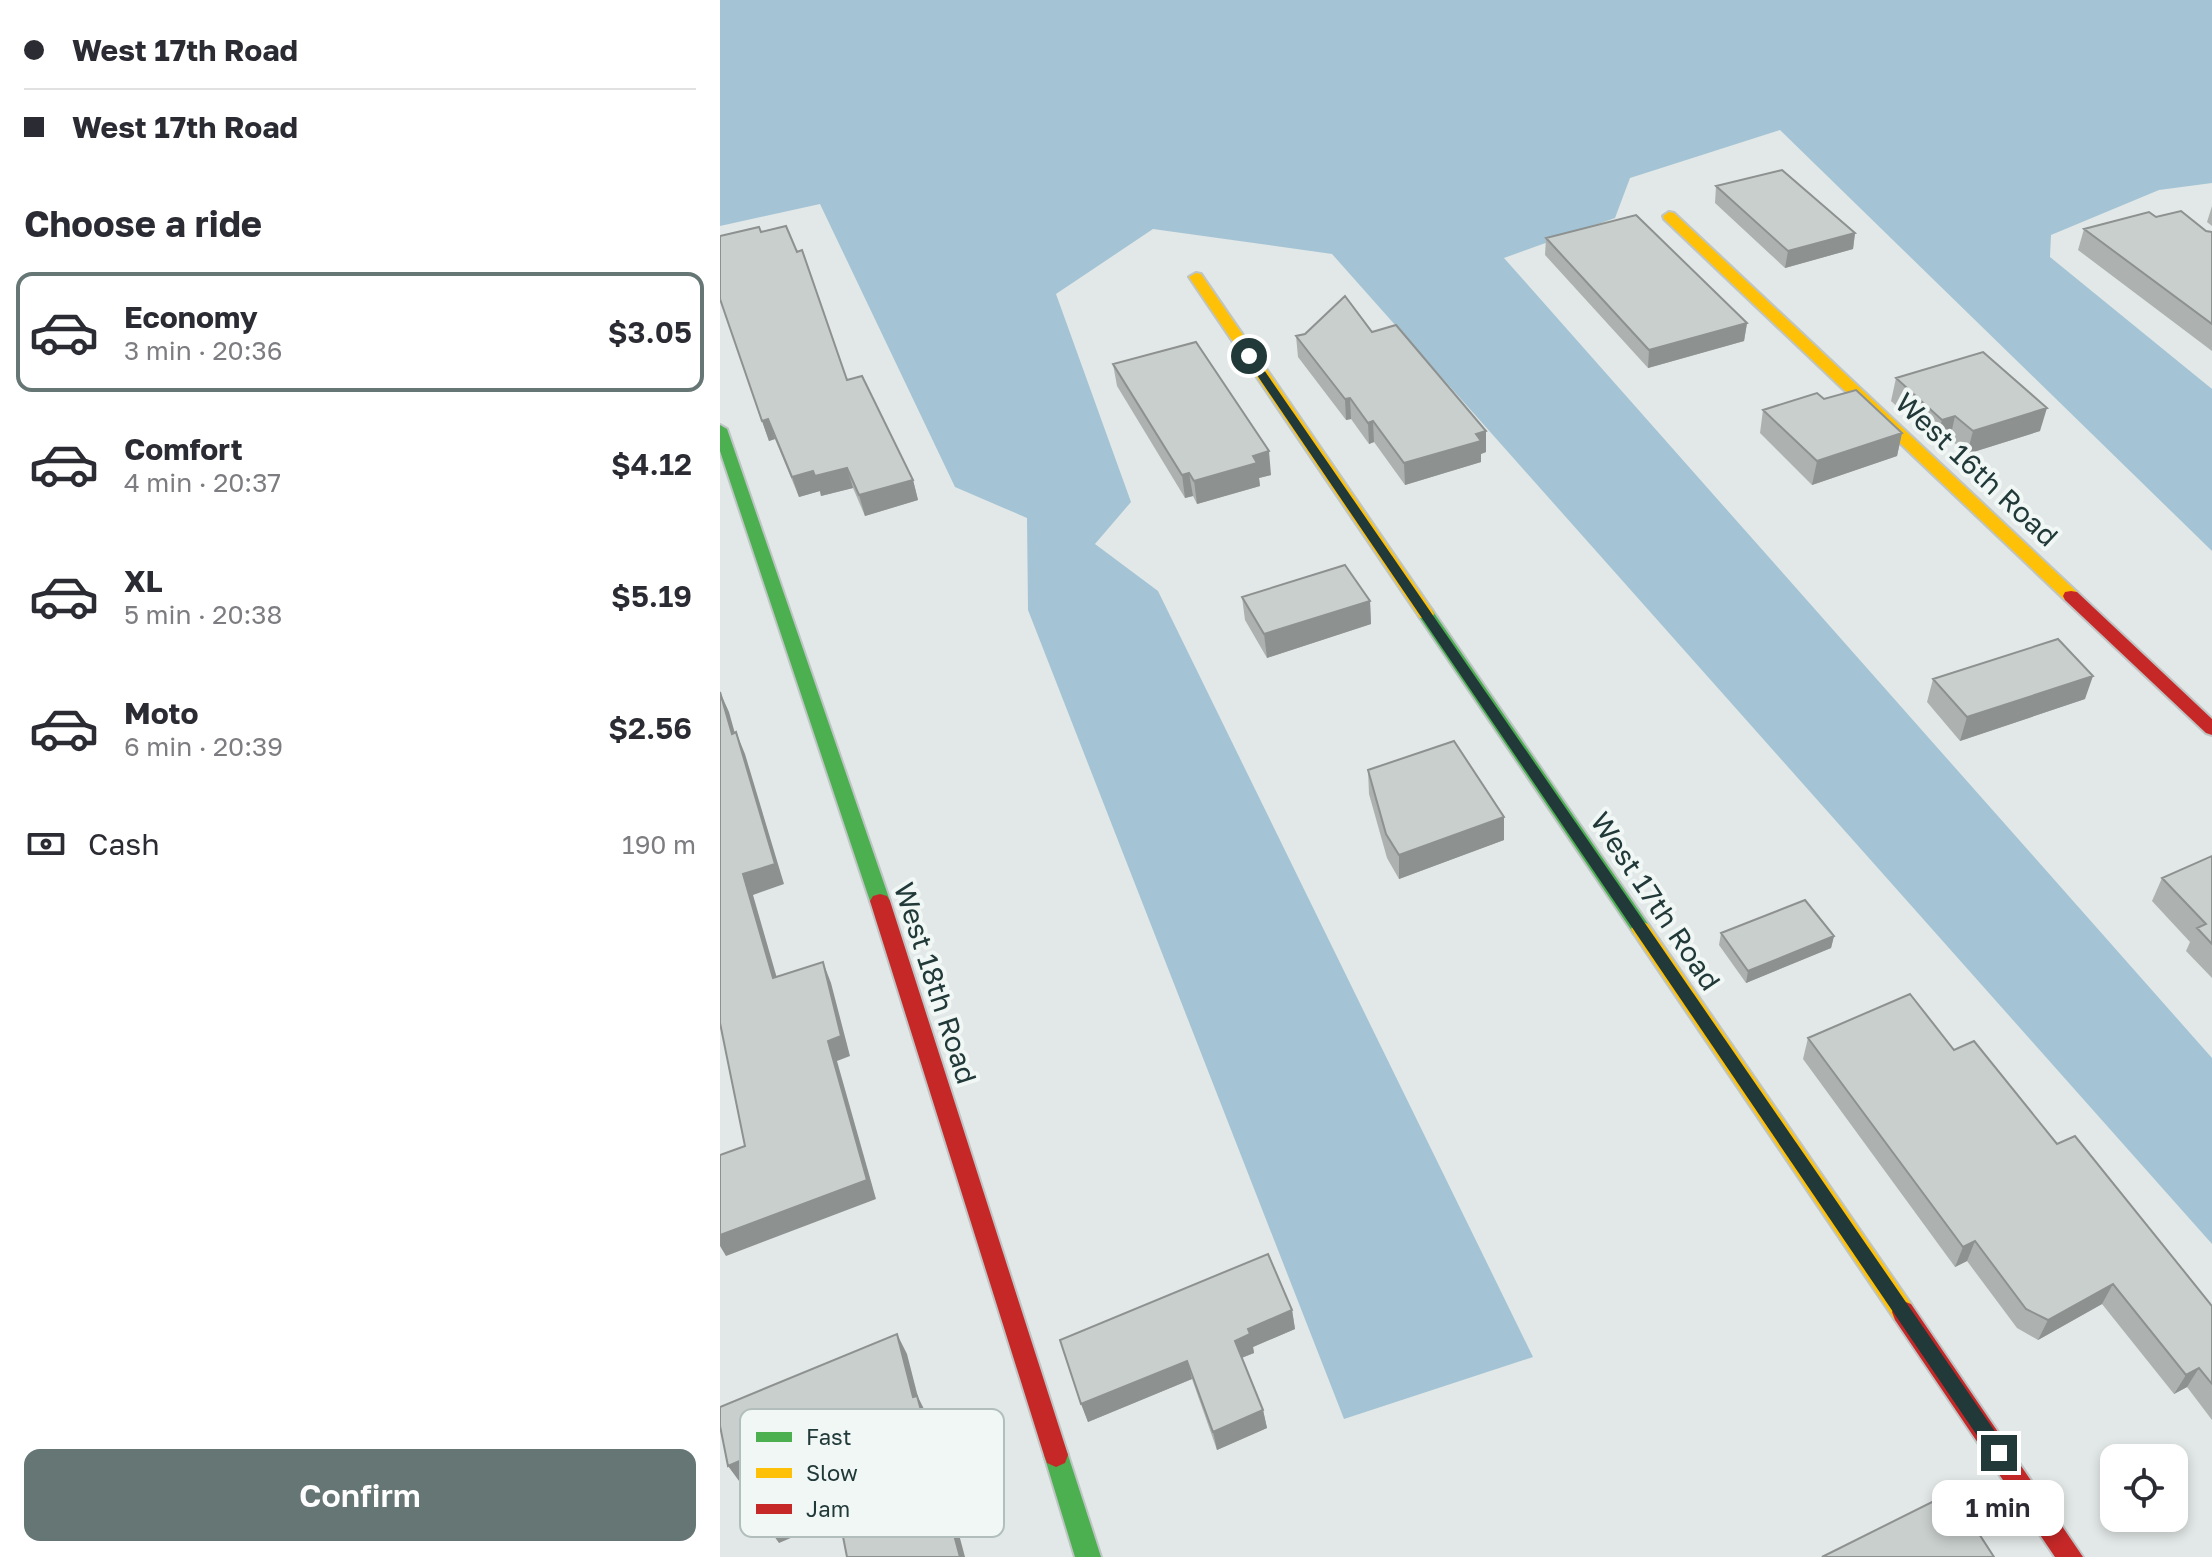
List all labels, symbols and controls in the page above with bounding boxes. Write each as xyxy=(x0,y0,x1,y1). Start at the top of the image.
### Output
text: West 17th Road xyxy=(72,32,298,68)
text: West 17th Road xyxy=(72,109,298,145)
text: Choose a ride xyxy=(24,202,262,245)
icon: car xyxy=(28,296,100,368)
text: Economy xyxy=(124,299,258,335)
text: $3.05 xyxy=(608,314,692,350)
text: 3 min · 20:36 xyxy=(124,335,282,366)
route start xyxy=(1231,338,1267,374)
street label: West 16th Road xyxy=(1889,385,2065,553)
icon: car xyxy=(28,428,100,500)
text: Comfort xyxy=(124,431,243,467)
text: $4.12 xyxy=(611,446,692,482)
text: 4 min · 20:37 xyxy=(124,467,281,498)
icon: car xyxy=(28,560,100,632)
text: XL xyxy=(124,563,163,599)
text: $5.19 xyxy=(611,578,692,614)
text: 5 min · 20:38 xyxy=(124,599,282,630)
icon: car xyxy=(28,692,100,764)
text: Moto xyxy=(124,695,199,731)
text: $2.56 xyxy=(608,710,692,746)
text: 6 min · 20:39 xyxy=(124,731,283,762)
street label: West 17th Road xyxy=(1584,806,1728,996)
icon: cash xyxy=(24,822,68,866)
text: Cash xyxy=(88,826,160,862)
text: 190 m xyxy=(622,829,696,860)
street label: West 18th Road xyxy=(888,878,984,1088)
legend xyxy=(740,1409,1004,1537)
text: Fast xyxy=(806,1423,852,1450)
route end xyxy=(1981,1435,2017,1471)
map controls xyxy=(2100,1444,2188,1532)
button: locate xyxy=(2100,1444,2188,1532)
button: Confirm xyxy=(24,1449,696,1541)
text: Slow xyxy=(806,1459,858,1486)
callout: 1 min xyxy=(1933,1481,2065,1537)
text: 1 min xyxy=(1965,1492,2031,1523)
text: Jam xyxy=(806,1495,850,1522)

